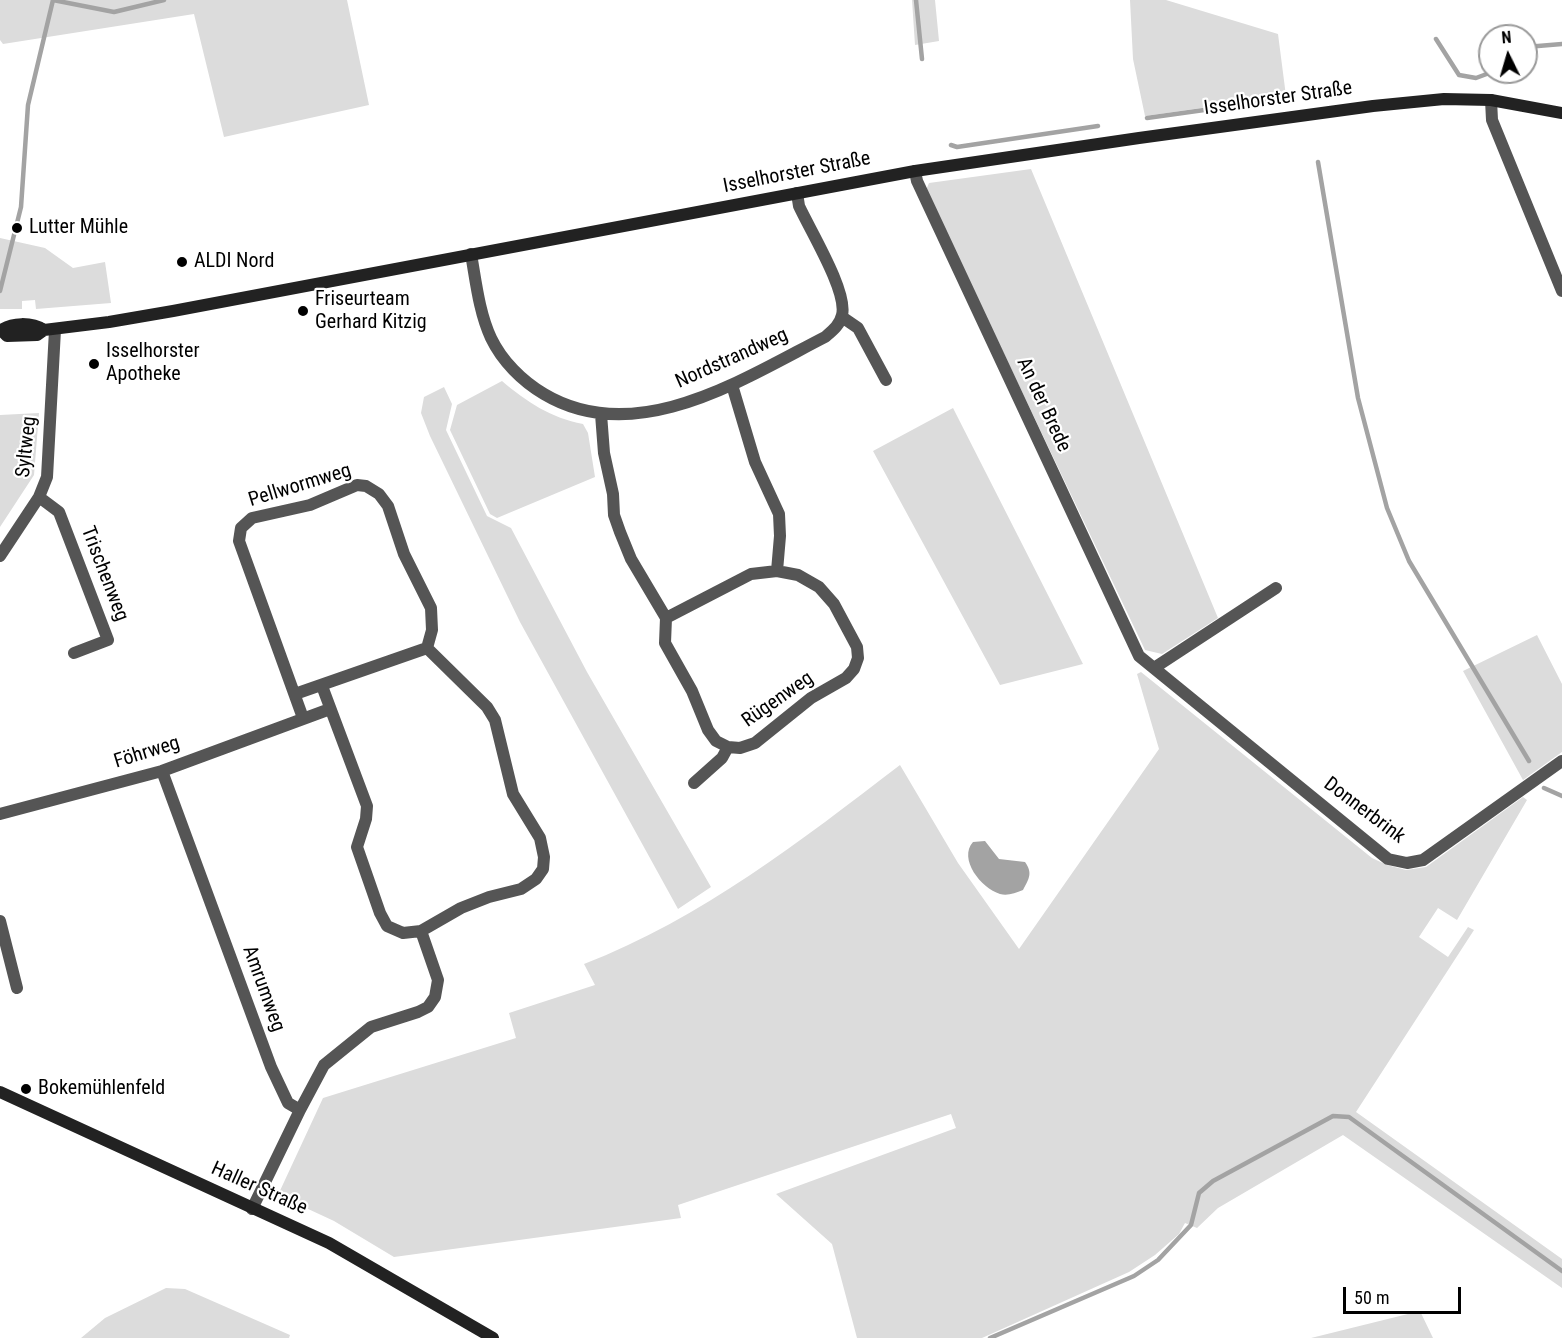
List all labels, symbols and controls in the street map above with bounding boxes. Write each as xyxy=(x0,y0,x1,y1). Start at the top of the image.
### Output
north arrow xyxy=(1478,24,1538,84)
text: N xyxy=(1501,28,1512,47)
street label: Isselhorster Straße xyxy=(1202,77,1354,121)
street label: Isselhorster Straße xyxy=(721,147,873,199)
place label: Lutter Mühle xyxy=(29,216,128,240)
marker: Lutter Mühle xyxy=(10,221,24,235)
place label: ALDI Nord xyxy=(194,250,274,274)
marker: ALDI Nord xyxy=(175,255,189,269)
place label: Friseurteam Gerhard Kitzig xyxy=(315,288,427,335)
marker: Friseurteam Gerhard Kitzig xyxy=(296,304,310,318)
street label: Nordstrandweg xyxy=(672,324,792,394)
place label: Isselhorster Apotheke xyxy=(106,340,200,387)
street label: An der Brede xyxy=(1011,354,1075,456)
marker: Isselhorster Apotheke xyxy=(87,357,101,371)
street label: Syltweg xyxy=(12,415,42,479)
street label: Pellwormweg xyxy=(246,459,354,513)
street label: Trischenweg xyxy=(75,523,133,625)
street label: Rügenweg xyxy=(738,667,818,733)
street label: Föhrweg xyxy=(111,732,183,774)
street label: Donnerbrink xyxy=(1319,773,1409,849)
street label: Amrumweg xyxy=(236,943,290,1035)
place label: Bokemühlenfeld xyxy=(38,1077,165,1101)
marker: Bokemühlenfeld xyxy=(19,1082,33,1096)
street label: Haller Straße xyxy=(207,1157,311,1221)
scale bar xyxy=(1346,1275,1464,1313)
text: 50 m xyxy=(1354,1287,1389,1308)

